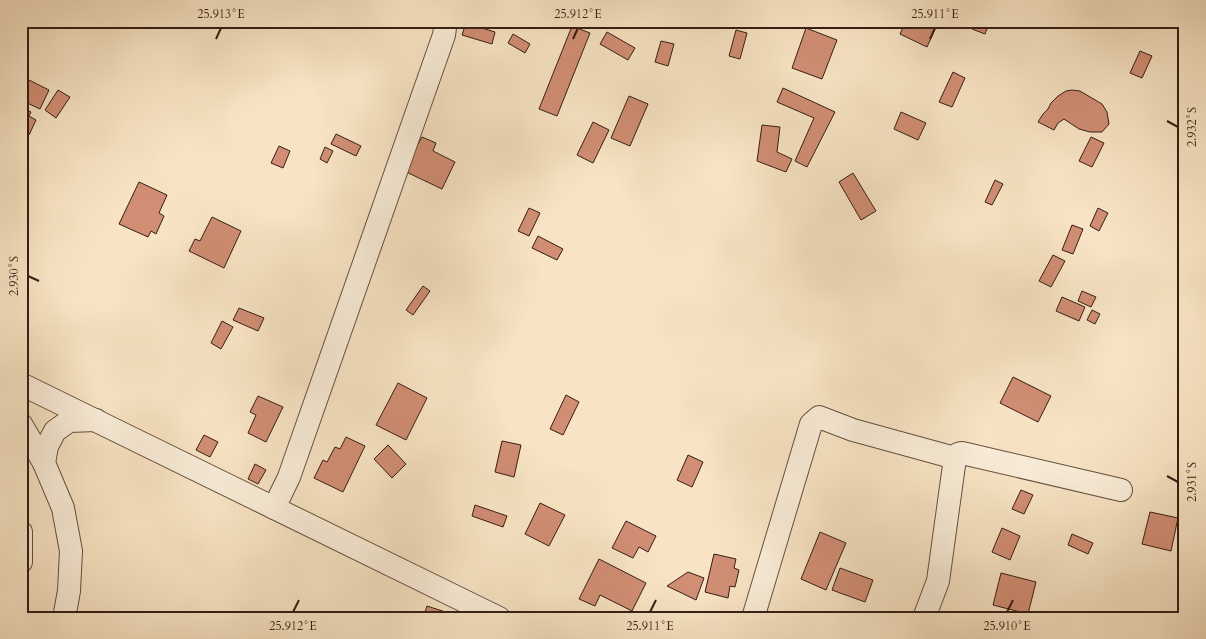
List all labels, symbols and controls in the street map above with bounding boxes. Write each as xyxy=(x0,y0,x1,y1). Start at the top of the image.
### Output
text: 25.913°E xyxy=(197,6,245,22)
text: 25.912°E xyxy=(554,6,602,22)
text: 25.911°E xyxy=(911,6,959,22)
text: 2.932°S xyxy=(1184,107,1200,147)
text: 2.930°S xyxy=(6,256,22,296)
text: 2.931°S xyxy=(1184,462,1200,502)
text: 25.912°E xyxy=(269,618,317,634)
text: 25.911°E xyxy=(626,618,674,634)
text: 25.910°E xyxy=(983,618,1031,634)

